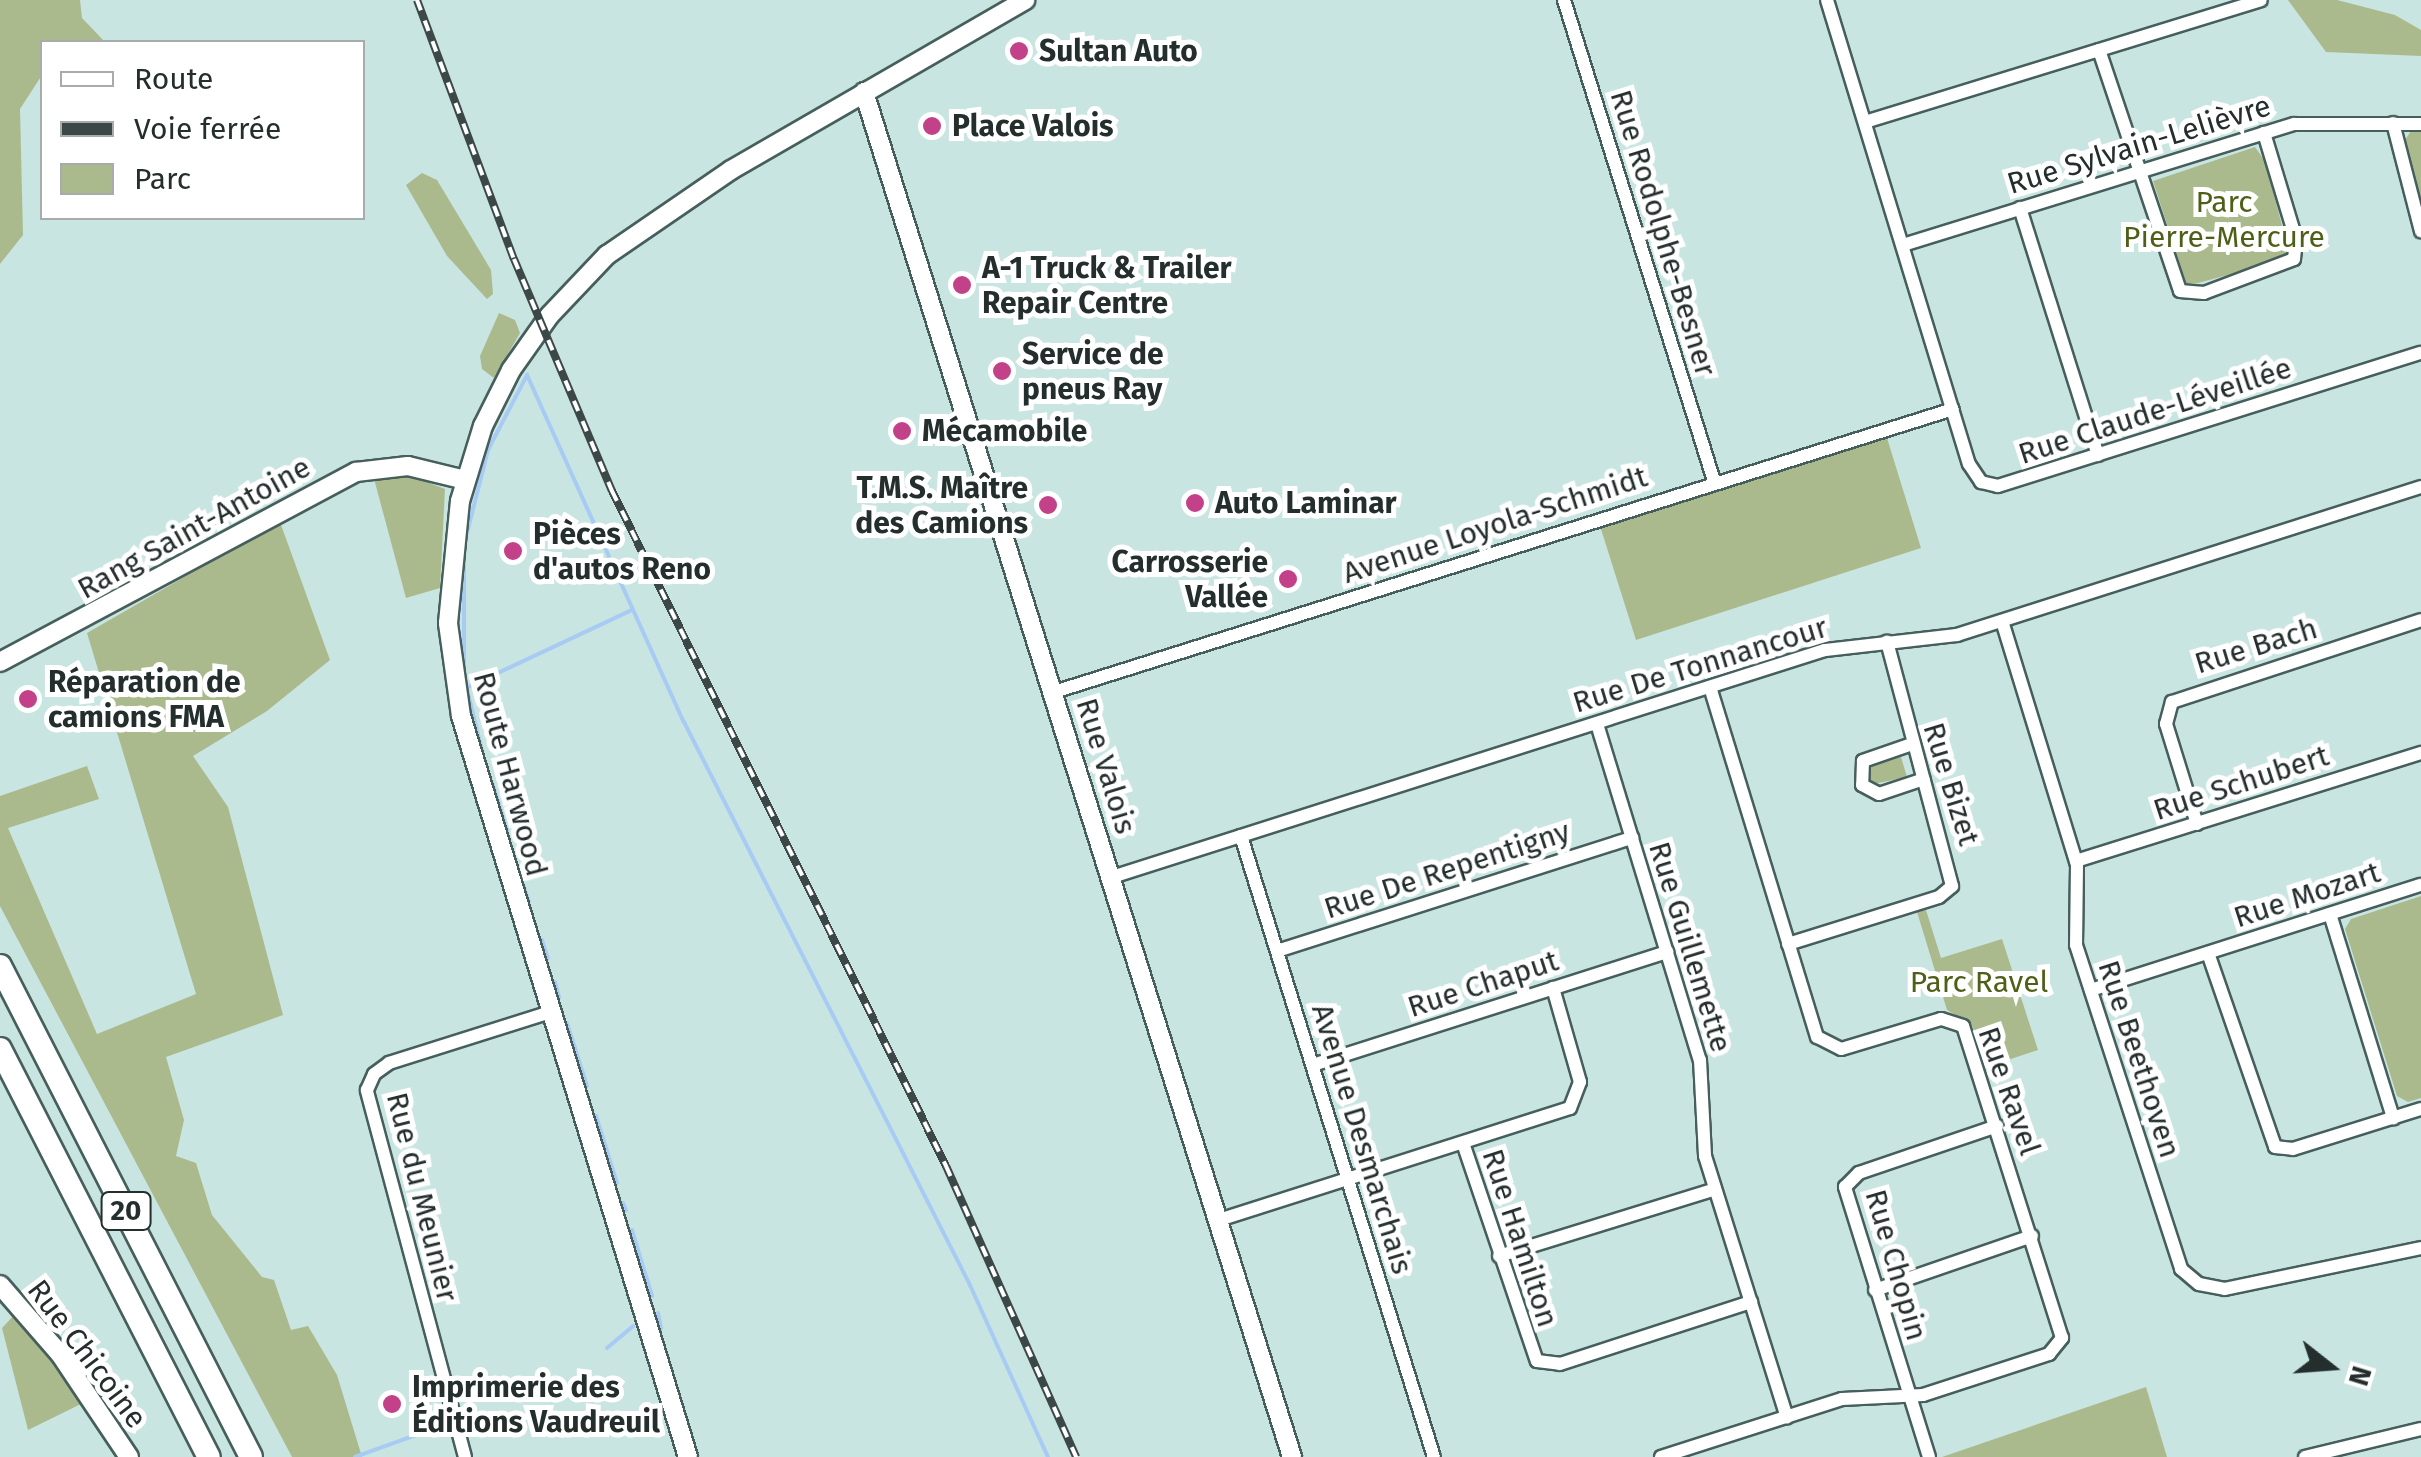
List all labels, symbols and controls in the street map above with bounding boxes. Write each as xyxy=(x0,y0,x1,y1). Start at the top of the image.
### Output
place label: Sultan Auto xyxy=(1039,33,1198,69)
legend xyxy=(40,40,365,220)
marker: Sultan Auto xyxy=(1008,40,1030,62)
text: Route xyxy=(134,61,213,97)
street label: Rue Rodolphe-Besner xyxy=(1602,86,1724,380)
street label: Rue Sylvain-Lelièvre xyxy=(2003,88,2275,202)
place label: Place Valois xyxy=(952,108,1114,144)
text: Voie ferrée xyxy=(134,111,281,147)
marker: Place Valois xyxy=(921,115,943,137)
text: Parc xyxy=(134,161,191,197)
park label: Parc Pierre-Mercure xyxy=(2123,184,2325,254)
place label: A-1 Truck & Trailer Repair Centre xyxy=(982,250,1232,320)
marker: A-1 Truck & Trailer Repair Centre xyxy=(951,274,973,296)
place label: Service de pneus Ray xyxy=(1022,336,1164,406)
street label: Rue Claude-Léveillée xyxy=(2014,350,2296,472)
marker: Service de pneus Ray xyxy=(991,360,1013,382)
place label: Mécamobile xyxy=(922,413,1087,449)
marker: Mécamobile xyxy=(891,420,913,442)
street label: Rang Saint-Antoine xyxy=(71,449,317,607)
street label: Avenue Loyola-Schmidt xyxy=(1338,459,1652,591)
place label: T.M.S. Maître des Camions xyxy=(855,470,1028,540)
place label: Auto Laminar xyxy=(1215,485,1397,521)
marker: Auto Laminar xyxy=(1184,492,1206,514)
marker: T.M.S. Maître des Camions xyxy=(1037,494,1059,516)
place label: Pièces d'autos Reno xyxy=(533,516,711,586)
marker: Pièces d'autos Reno xyxy=(502,540,524,562)
place label: Carrosserie Vallée xyxy=(1112,544,1268,614)
marker: Carrosserie Vallée xyxy=(1277,568,1299,590)
street label: Rue De Tonnancour xyxy=(1568,609,1832,721)
street label: Rue Bach xyxy=(2190,610,2322,682)
place label: Réparation de camions FMA xyxy=(48,664,241,734)
street label: Route Harwood xyxy=(465,668,555,880)
marker: Réparation de camions FMA xyxy=(17,688,39,710)
street label: Rue Valois xyxy=(1068,694,1144,838)
street label: Rue Bizet xyxy=(1915,718,1987,850)
street label: Rue Schubert xyxy=(2149,738,2333,828)
street label: Rue De Repentigny xyxy=(1320,813,1574,927)
street label: Rue Guillemette xyxy=(1641,837,1739,1057)
street label: Rue Mozart xyxy=(2229,854,2385,936)
street label: Rue Chaput xyxy=(1403,943,1563,1025)
street label: Rue Beethoven xyxy=(2090,956,2188,1162)
park label: Parc Ravel xyxy=(1910,964,2048,1000)
street label: Avenue Desmarchais xyxy=(1304,1000,1420,1278)
street label: Rue Ravel xyxy=(1970,1022,2048,1160)
street label: Rue du Meunier xyxy=(379,1089,465,1305)
street label: Rue Hamilton xyxy=(1474,1144,1566,1332)
street label: Rue Chopin xyxy=(1857,1185,1935,1345)
road number: 20 xyxy=(98,1188,154,1234)
street label: Rue Chicoine xyxy=(20,1273,154,1435)
north arrow xyxy=(2281,1317,2381,1417)
text: N xyxy=(2342,1362,2379,1390)
place label: Imprimerie des Éditions Vaudreuil xyxy=(412,1369,660,1440)
marker: Imprimerie des Éditions Vaudreuil xyxy=(381,1393,403,1415)

